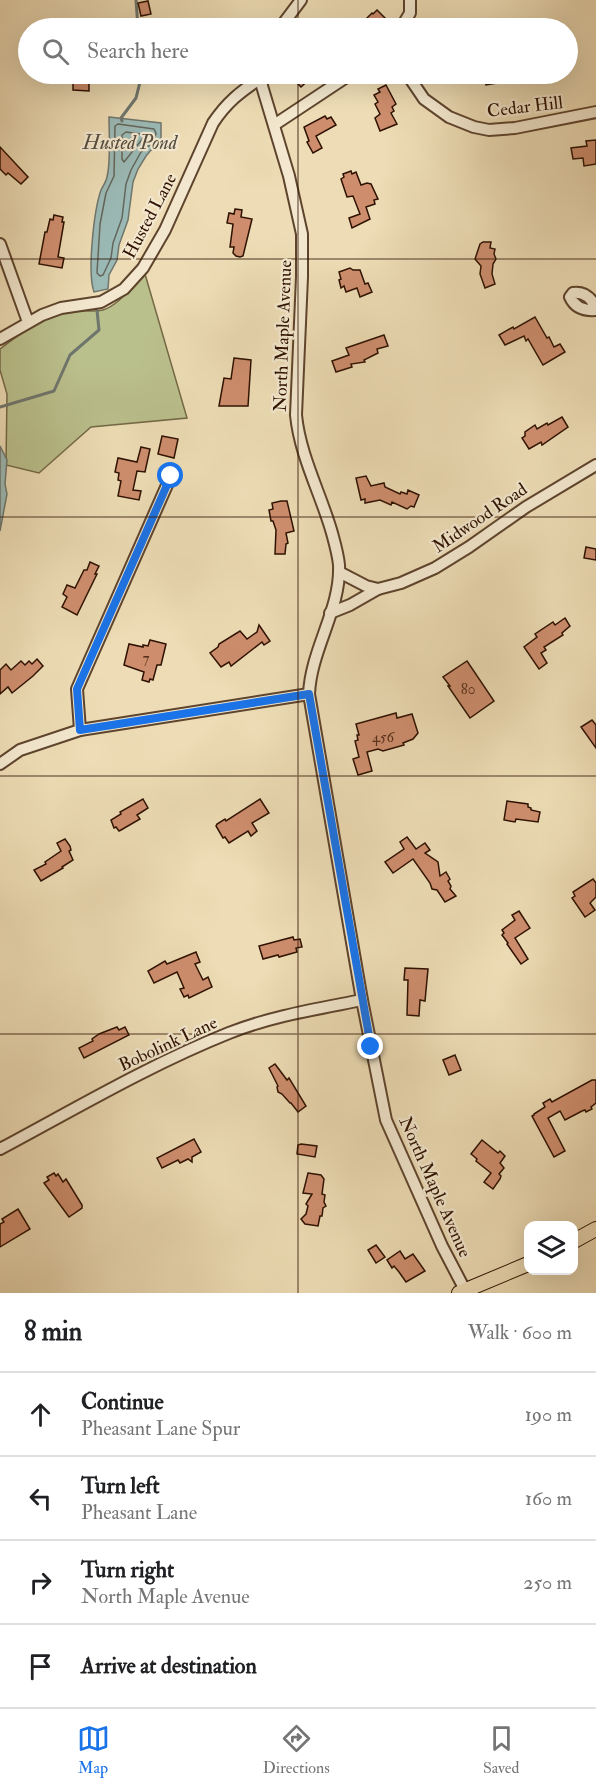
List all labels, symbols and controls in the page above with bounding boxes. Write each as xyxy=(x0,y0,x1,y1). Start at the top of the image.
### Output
search box xyxy=(18,18,578,84)
icon: search xyxy=(39,35,72,68)
text: Search here xyxy=(87,37,189,65)
street label: Cedar Hill xyxy=(486,91,565,123)
water label: Husted Pond xyxy=(82,130,179,155)
street label: Husted Lane xyxy=(118,169,182,263)
street label: North Maple Avenue xyxy=(269,259,297,412)
route start xyxy=(157,462,183,488)
street label: Midwood Road xyxy=(428,478,532,558)
house number: 7 xyxy=(143,649,150,668)
house number: 80 xyxy=(461,680,475,699)
house number: 456 xyxy=(372,728,396,747)
street label: Bobolink Lane xyxy=(115,1011,221,1077)
route end xyxy=(357,1033,383,1059)
street label: North Maple Avenue xyxy=(394,1113,477,1261)
map controls xyxy=(524,1221,578,1275)
button: layers xyxy=(524,1221,578,1275)
text: 8 min xyxy=(24,1316,82,1348)
text: Walk · 600 m xyxy=(468,1320,572,1345)
text: Continue xyxy=(81,1388,164,1416)
icon: ahead xyxy=(24,1398,57,1431)
text: 190 m xyxy=(525,1402,572,1427)
text: Pheasant Lane Spur xyxy=(81,1416,240,1441)
text: Turn left xyxy=(81,1472,160,1500)
icon: left xyxy=(24,1482,57,1515)
text: 160 m xyxy=(525,1486,572,1511)
text: Pheasant Lane xyxy=(81,1500,197,1525)
text: Turn right xyxy=(81,1556,174,1584)
icon: right xyxy=(24,1566,57,1599)
text: 250 m xyxy=(523,1570,572,1595)
text: North Maple Avenue xyxy=(81,1584,250,1609)
icon: arrive xyxy=(24,1650,57,1683)
text: Arrive at destination xyxy=(81,1652,257,1680)
tab: Map xyxy=(77,1722,110,1778)
tab: Directions xyxy=(263,1722,330,1778)
tab: Saved xyxy=(483,1722,519,1778)

